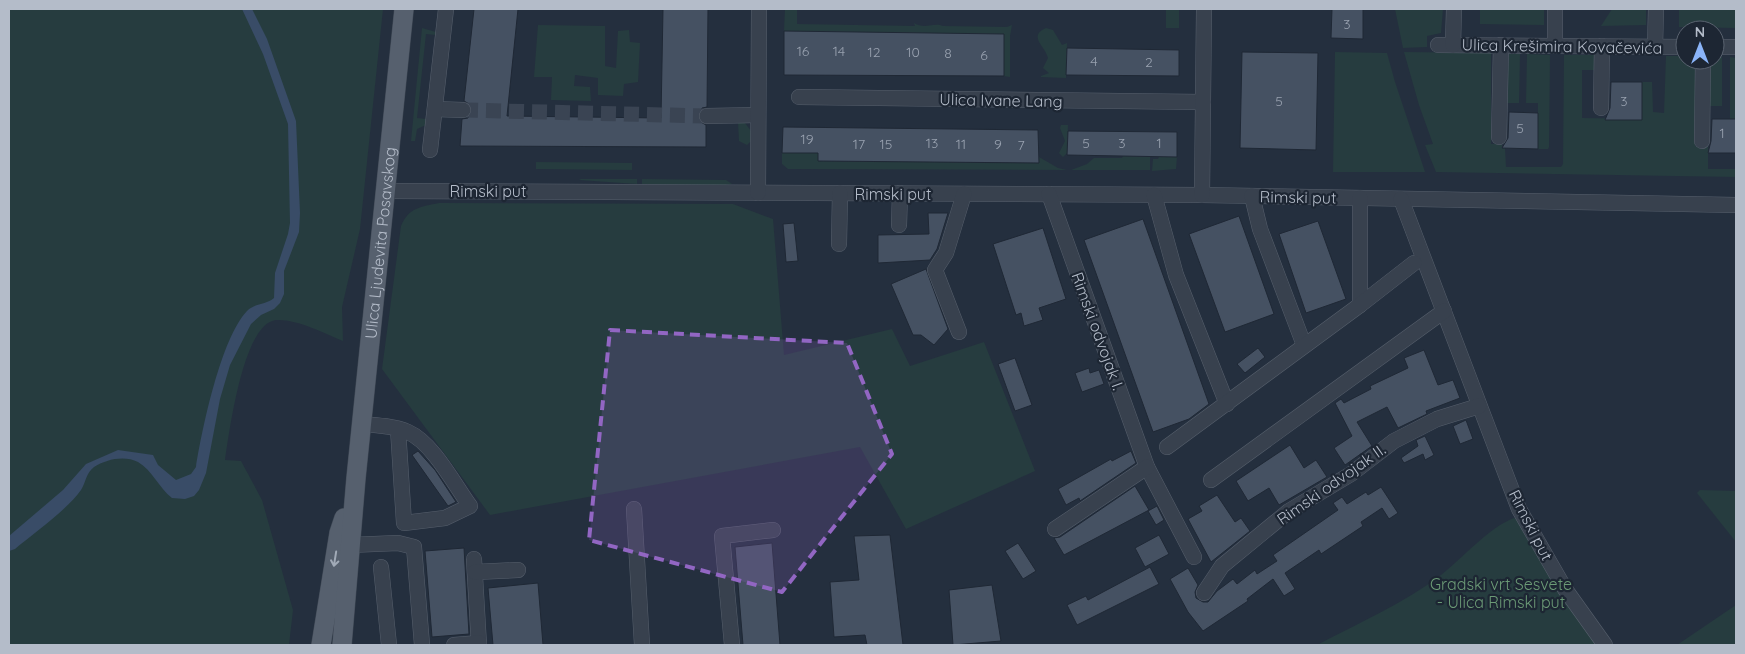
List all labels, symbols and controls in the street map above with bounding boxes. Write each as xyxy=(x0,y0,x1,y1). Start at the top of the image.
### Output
house number: 3 xyxy=(1343,15,1351,33)
north arrow xyxy=(1675,20,1725,70)
text: N xyxy=(1695,23,1705,41)
street label: Ulica Krešimira Kovačevića xyxy=(1462,34,1662,58)
house number: 16 xyxy=(797,42,810,60)
house number: 14 xyxy=(833,42,845,60)
house number: 12 xyxy=(868,43,881,61)
house number: 10 xyxy=(906,43,920,61)
house number: 8 xyxy=(944,44,952,62)
house number: 6 xyxy=(980,46,988,64)
house number: 4 xyxy=(1090,52,1098,70)
house number: 2 xyxy=(1145,53,1153,71)
street label: Ulica Ivane Lang xyxy=(939,89,1063,111)
house number: 5 xyxy=(1275,92,1283,110)
house number: 3 xyxy=(1620,92,1628,110)
house number: 5 xyxy=(1516,119,1524,137)
house number: 1 xyxy=(1719,124,1725,142)
house number: 19 xyxy=(801,130,814,148)
house number: 13 xyxy=(926,134,938,152)
house number: 5 xyxy=(1082,134,1090,152)
house number: 3 xyxy=(1118,134,1126,152)
house number: 1 xyxy=(1156,134,1162,152)
house number: 17 xyxy=(853,135,865,153)
house number: 15 xyxy=(880,135,892,153)
house number: 11 xyxy=(956,135,966,153)
house number: 9 xyxy=(994,135,1002,153)
house number: 7 xyxy=(1017,136,1025,154)
street label: Ulica Ljudevita Posavskog xyxy=(360,146,400,340)
street label: Rimski put xyxy=(450,181,526,201)
street label: Rimski put xyxy=(855,184,931,204)
street label: Rimski put xyxy=(1259,186,1337,208)
street label: Rimski odvojak I. xyxy=(1067,269,1129,393)
street label: Rimski odvojak II. xyxy=(1273,439,1389,529)
street label: Rimski put xyxy=(1505,486,1557,564)
one-way arrow xyxy=(329,551,339,567)
park label: Gradski vrt Sesvete - Ulica Rimski put xyxy=(1430,574,1572,612)

